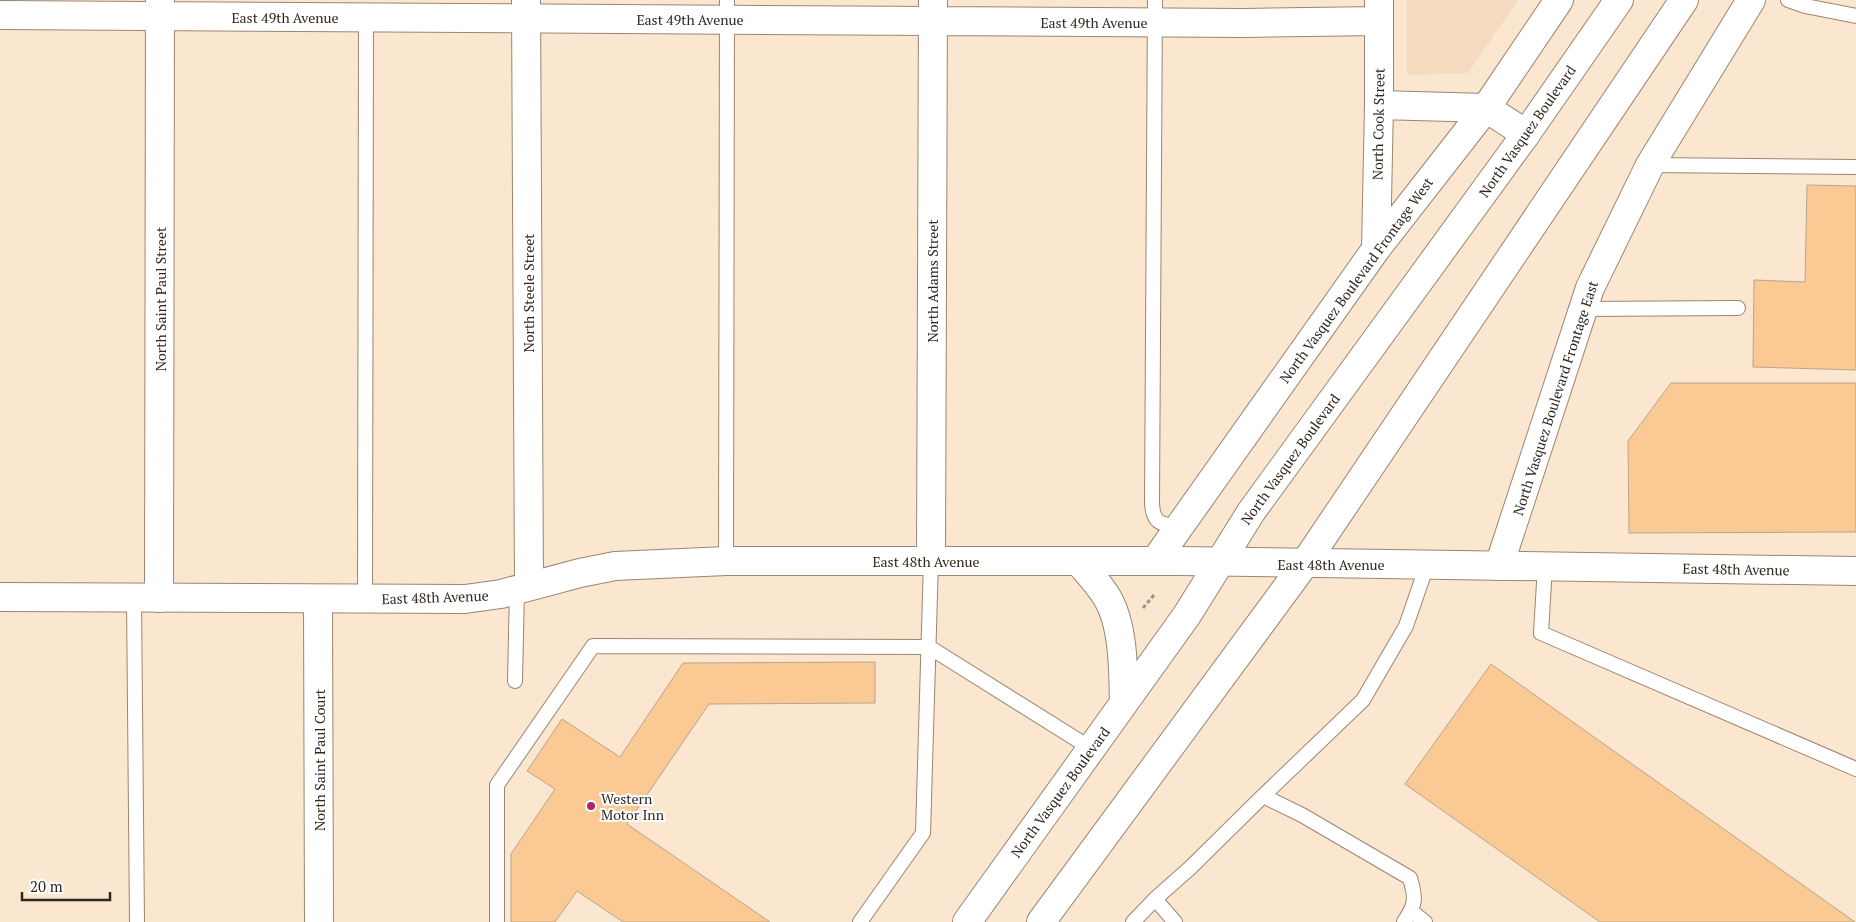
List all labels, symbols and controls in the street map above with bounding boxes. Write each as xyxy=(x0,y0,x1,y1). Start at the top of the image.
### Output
street label: East 49th Avenue xyxy=(231,8,339,27)
street label: East 49th Avenue xyxy=(636,10,744,29)
street label: East 49th Avenue xyxy=(1040,13,1148,32)
street label: North Vasquez Boulevard xyxy=(1474,61,1580,201)
street label: North Cook Street xyxy=(1368,67,1388,180)
street label: North Vasquez Boulevard Frontage West xyxy=(1275,173,1438,387)
street label: North Adams Street xyxy=(923,219,942,343)
street label: North Saint Paul Street xyxy=(151,226,170,371)
street label: North Steele Street xyxy=(519,233,538,352)
street label: North Vasquez Boulevard Frontage East xyxy=(1508,277,1602,518)
street label: North Vasquez Boulevard xyxy=(1236,390,1344,528)
street label: East 48th Avenue xyxy=(872,552,980,571)
street label: East 48th Avenue xyxy=(1277,555,1385,574)
street label: East 48th Avenue xyxy=(1682,559,1790,579)
street label: East 48th Avenue xyxy=(381,586,489,608)
street label: North Saint Paul Court xyxy=(310,688,329,831)
street label: North Vasquez Boulevard xyxy=(1006,723,1114,861)
place label: Western Motor Inn xyxy=(601,789,665,824)
marker: Western Motor Inn xyxy=(585,800,597,812)
scale bar xyxy=(22,870,110,902)
text: 20 m xyxy=(30,876,63,896)

